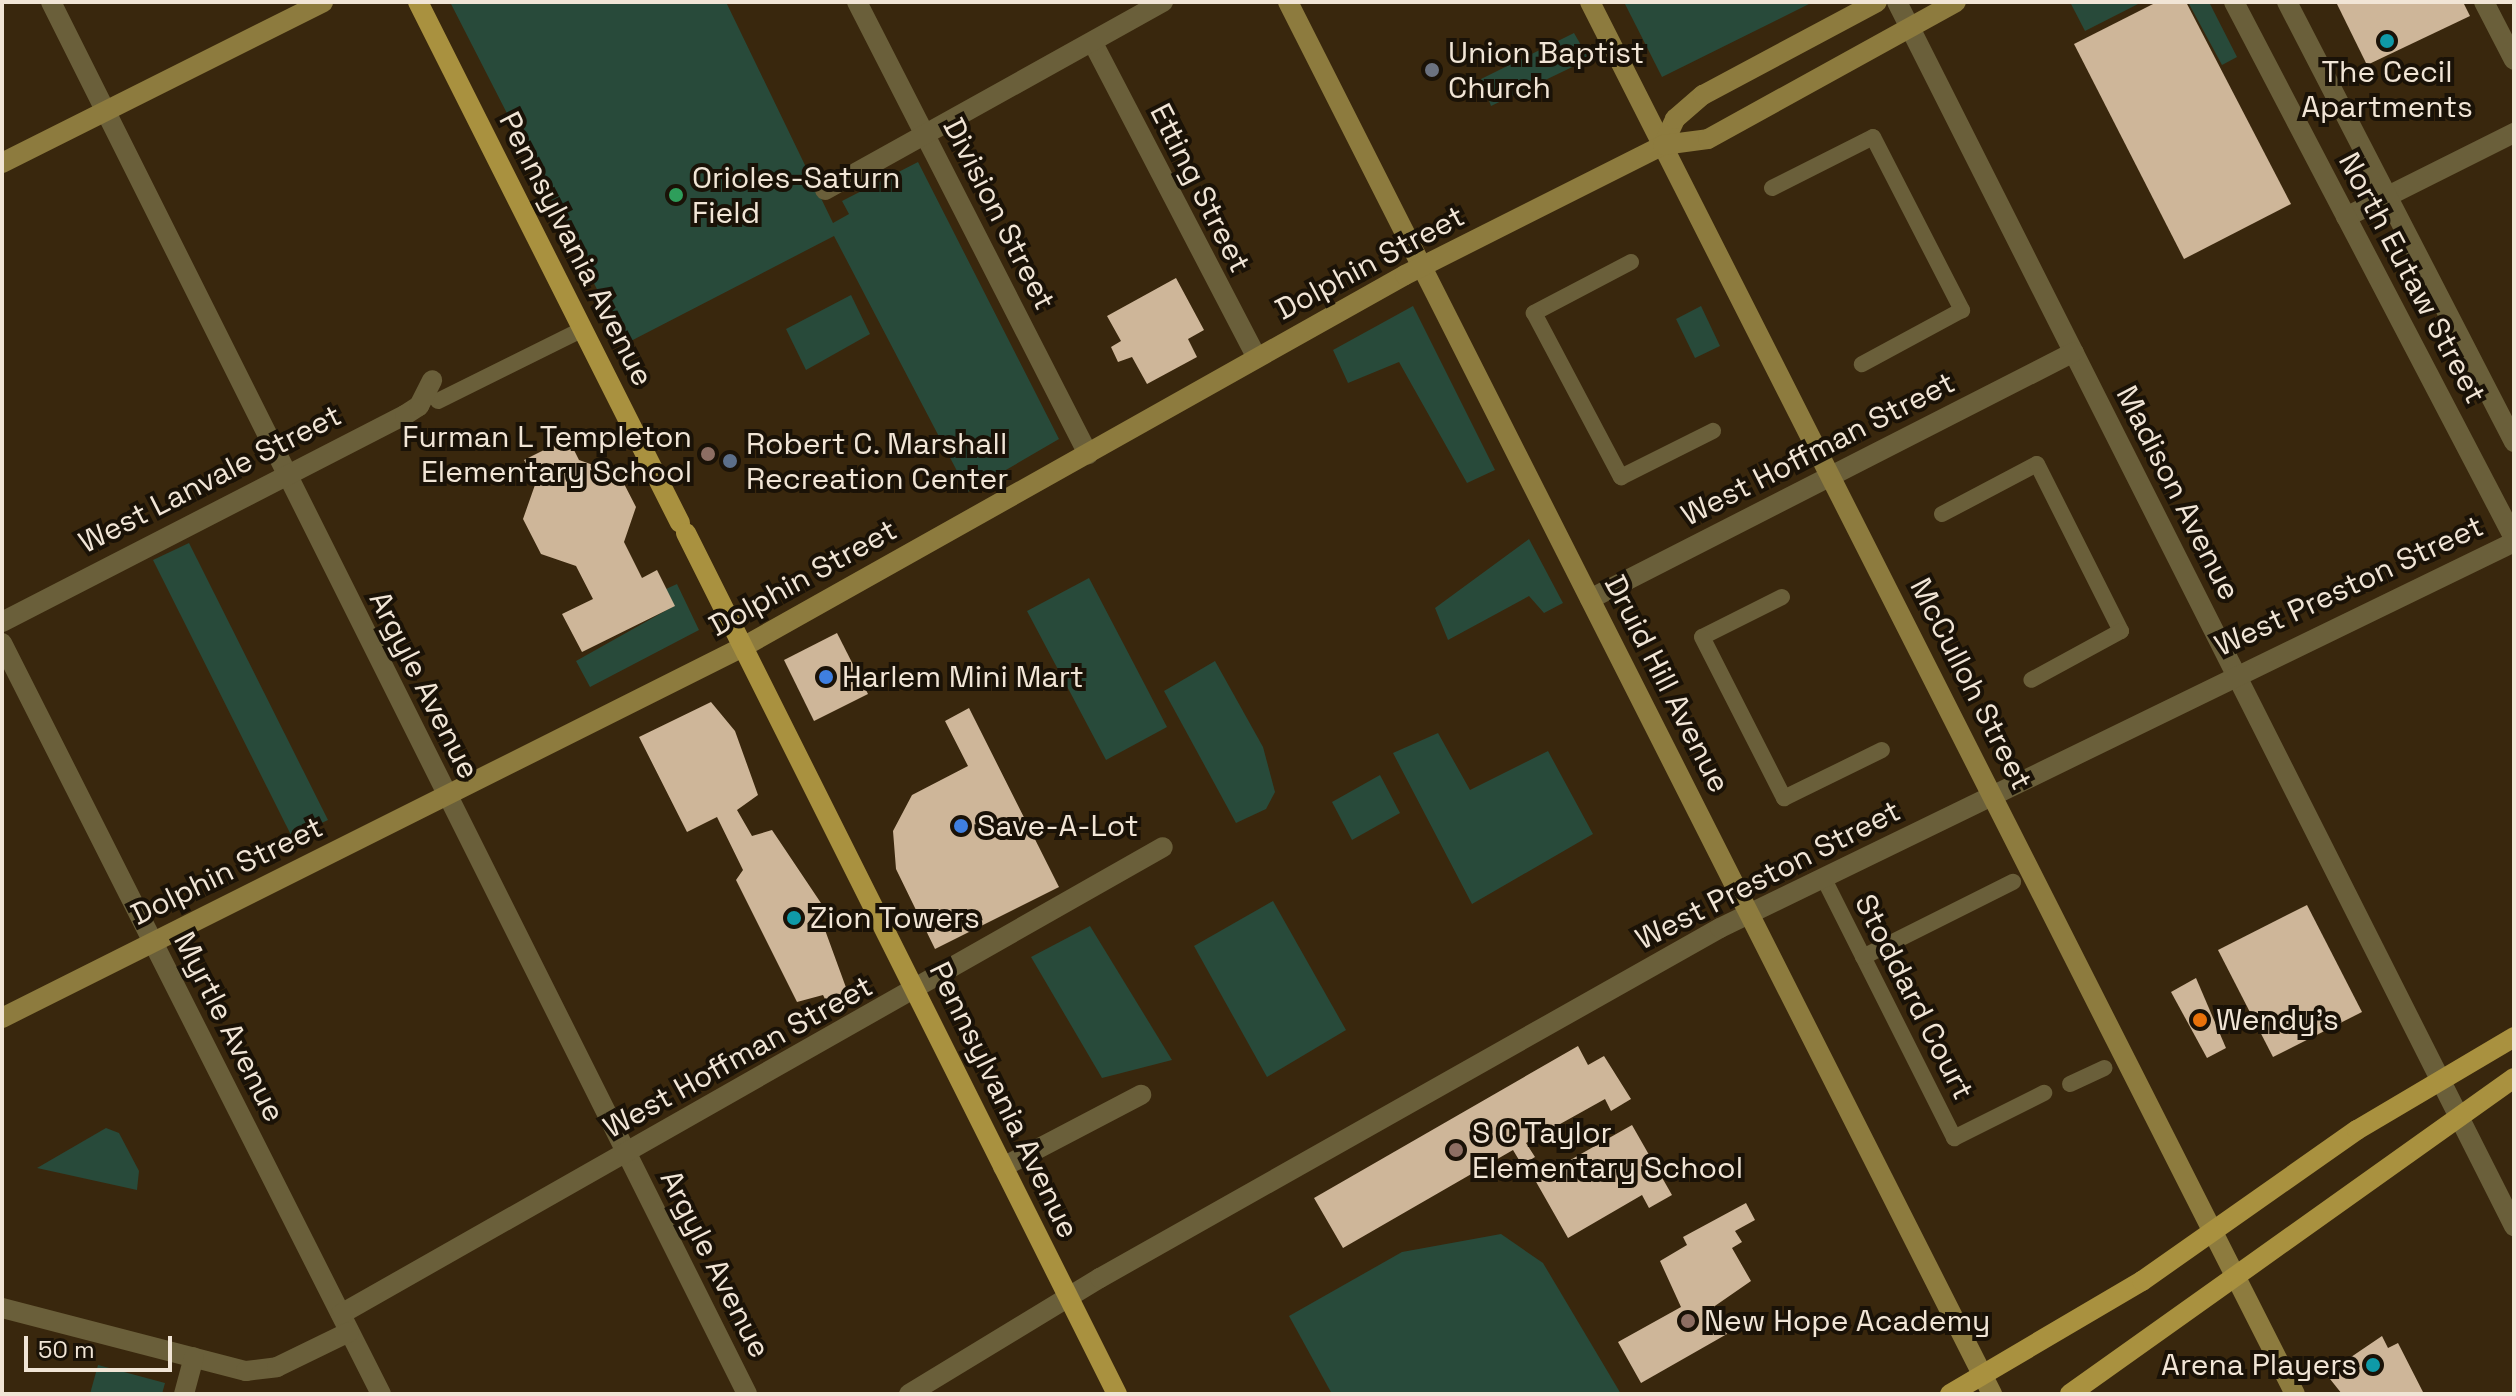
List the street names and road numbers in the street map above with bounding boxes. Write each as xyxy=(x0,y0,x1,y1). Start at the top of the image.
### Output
street label: Etting Street xyxy=(1142,98,1258,278)
street label: Pennsylvania Avenue xyxy=(491,106,661,392)
street label: Division Street xyxy=(935,112,1063,316)
street label: North Eutaw Street xyxy=(2331,146,2493,410)
street label: Dolphin Street xyxy=(1269,198,1471,328)
street label: West Hoffman Street xyxy=(1675,364,1961,534)
street label: Madison Avenue xyxy=(2108,380,2248,606)
street label: West Lanvale Street xyxy=(73,397,347,561)
street label: West Preston Street xyxy=(2209,508,2489,664)
street label: Dolphin Street xyxy=(703,512,903,644)
street label: Druid Hill Avenue xyxy=(1597,569,1737,799)
street label: McCulloh Street xyxy=(1902,572,2040,796)
street label: Argyle Avenue xyxy=(361,585,487,785)
street label: West Preston Street xyxy=(1630,793,1906,957)
street label: Dolphin Street xyxy=(125,809,329,933)
street label: Stoddard Court xyxy=(1847,889,1981,1105)
street label: Myrtle Avenue xyxy=(166,926,292,1128)
street label: Pennsylvania Avenue xyxy=(921,956,1087,1244)
street label: West Hoffman Street xyxy=(597,968,879,1146)
street label: Argyle Avenue xyxy=(652,1164,778,1364)

